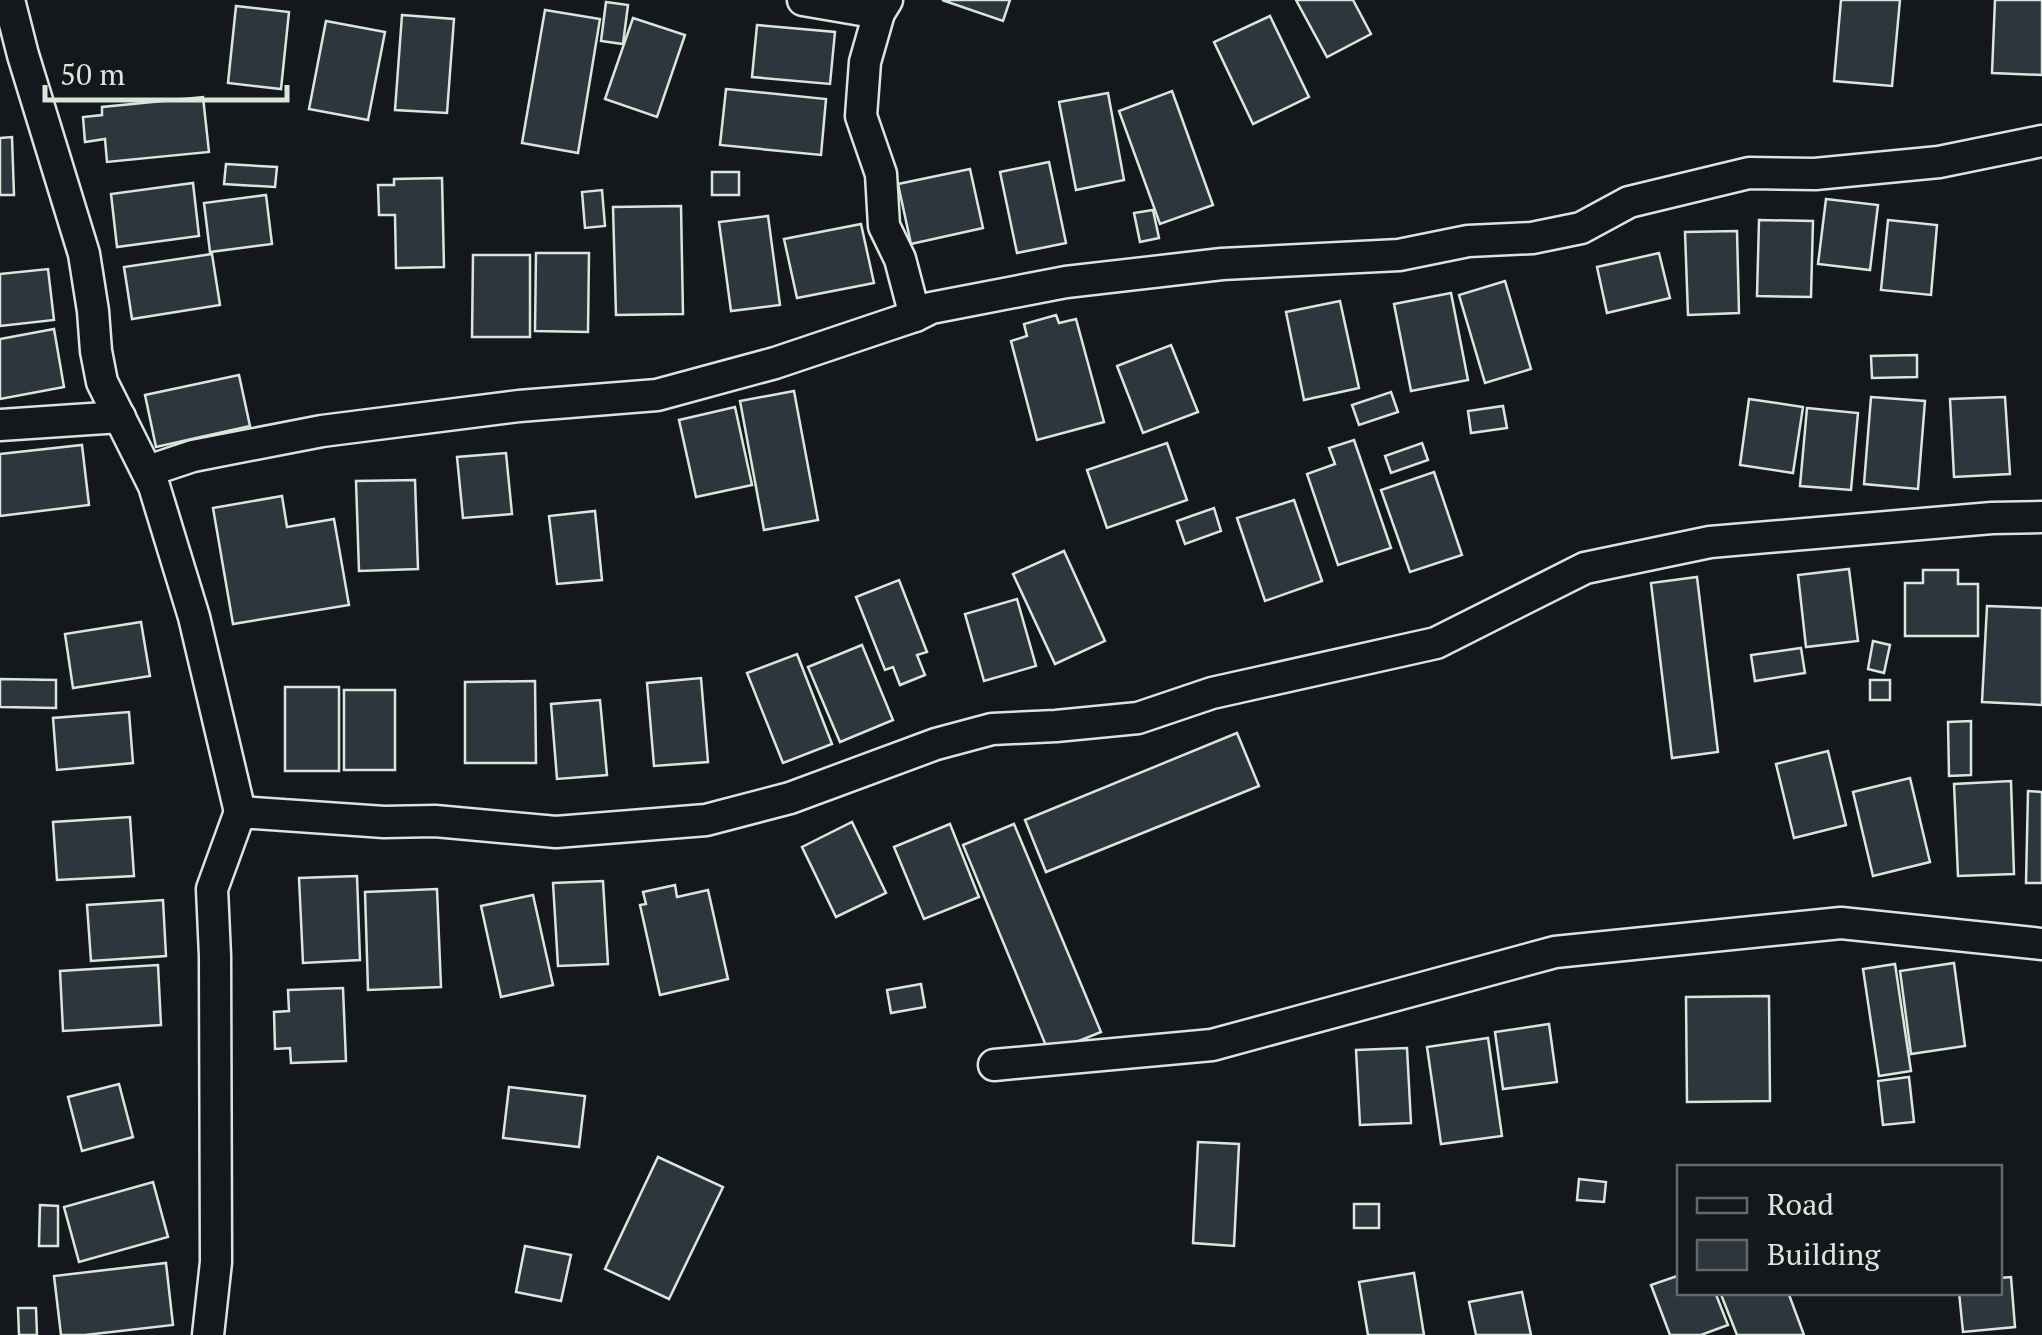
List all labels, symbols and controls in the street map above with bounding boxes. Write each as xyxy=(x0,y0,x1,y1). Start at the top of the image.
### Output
scale bar xyxy=(45,40,288,102)
text: 50 m xyxy=(60,54,125,94)
legend xyxy=(1677,1165,2002,1295)
text: Road xyxy=(1767,1184,1834,1224)
text: Building xyxy=(1767,1234,1881,1274)

